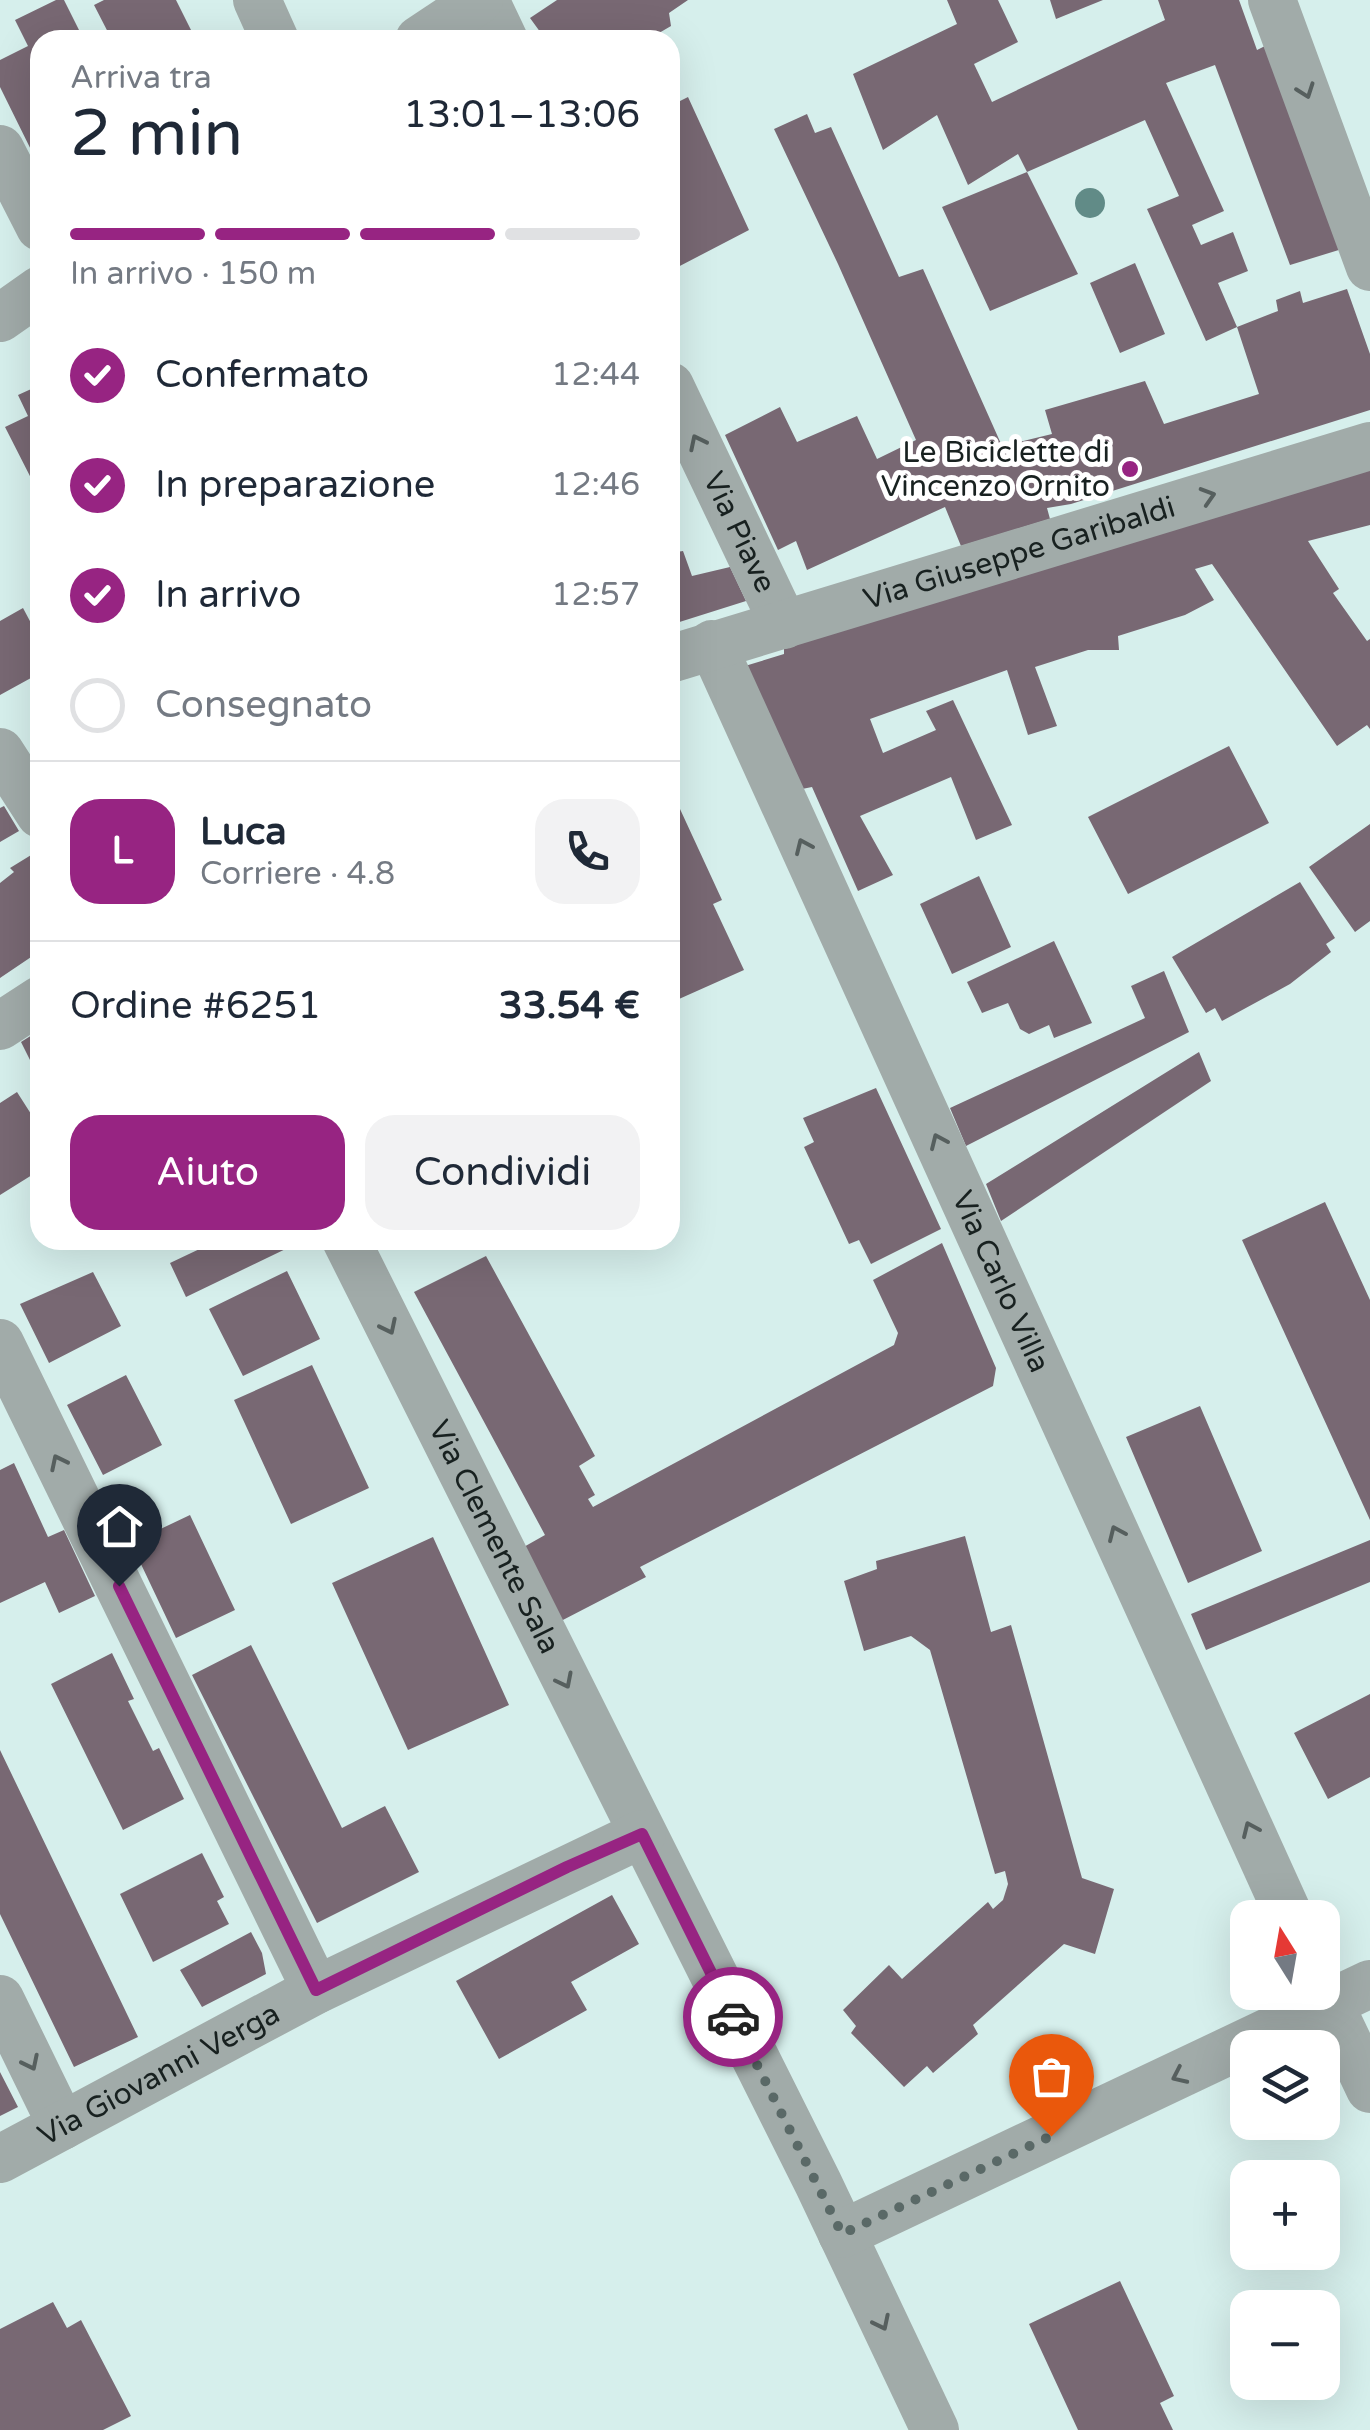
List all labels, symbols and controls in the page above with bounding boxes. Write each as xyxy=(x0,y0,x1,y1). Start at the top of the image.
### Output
text: Arriva tra xyxy=(70,59,212,97)
one-way arrow xyxy=(1294,82,1315,99)
text: 13:01–13:06 xyxy=(403,92,640,138)
text: 2 min xyxy=(70,95,243,174)
text: In arrivo · 150 m xyxy=(70,255,316,293)
icon: check xyxy=(70,348,125,403)
text: Confermato xyxy=(155,352,369,398)
text: 12:44 xyxy=(551,356,640,394)
place label: Le Biciclette di Vincenzo Ornito xyxy=(881,434,1110,505)
one-way arrow xyxy=(689,435,709,453)
icon: check xyxy=(70,458,125,513)
marker: Le Biciclette di Vincenzo Ornito xyxy=(1119,458,1141,480)
text: In preparazione xyxy=(155,462,435,508)
text: 12:46 xyxy=(551,466,640,504)
street label: Via Piave xyxy=(695,466,784,599)
one-way arrow xyxy=(1198,487,1215,508)
street label: Via Giuseppe Garibaldi xyxy=(859,488,1179,618)
icon: check xyxy=(70,568,125,623)
text: In arrivo xyxy=(155,572,301,618)
text: 12:57 xyxy=(551,576,640,614)
text: Consegnato xyxy=(155,682,372,728)
button: phone xyxy=(535,799,640,904)
text: Luca xyxy=(200,809,287,855)
text: L xyxy=(112,828,133,874)
one-way arrow xyxy=(795,838,815,856)
text: Corriere · 4.8 xyxy=(200,855,395,893)
text: Ordine #6251 xyxy=(70,983,321,1029)
text: 33.54 € xyxy=(499,983,640,1029)
button: Aiuto xyxy=(70,1115,345,1230)
button: Condividi xyxy=(365,1115,640,1230)
one-way arrow xyxy=(930,1134,950,1152)
street label: Via Carlo Villa xyxy=(944,1185,1058,1378)
one-way arrow xyxy=(377,1317,396,1335)
street label: Via Clemente Sala xyxy=(421,1414,568,1660)
one-way arrow xyxy=(51,1455,71,1473)
pin xyxy=(77,1484,162,1587)
icon: home xyxy=(92,1499,147,1554)
one-way arrow xyxy=(1108,1525,1128,1543)
one-way arrow xyxy=(553,1670,573,1688)
one-way arrow xyxy=(1242,1821,1262,1839)
north arrow xyxy=(1230,1900,1340,2010)
map controls xyxy=(1230,1900,1340,2400)
courier xyxy=(683,1967,783,2067)
icon: car xyxy=(706,1990,761,2045)
street label: Via Giovanni Verga xyxy=(32,1995,286,2154)
button: layers xyxy=(1230,2030,1340,2140)
pin xyxy=(1009,2034,1094,2137)
icon: bag xyxy=(1024,2049,1079,2104)
one-way arrow xyxy=(19,2052,38,2070)
one-way arrow xyxy=(1171,2064,1189,2084)
button: + xyxy=(1230,2160,1340,2270)
button: − xyxy=(1230,2290,1340,2400)
one-way arrow xyxy=(870,2312,889,2330)

